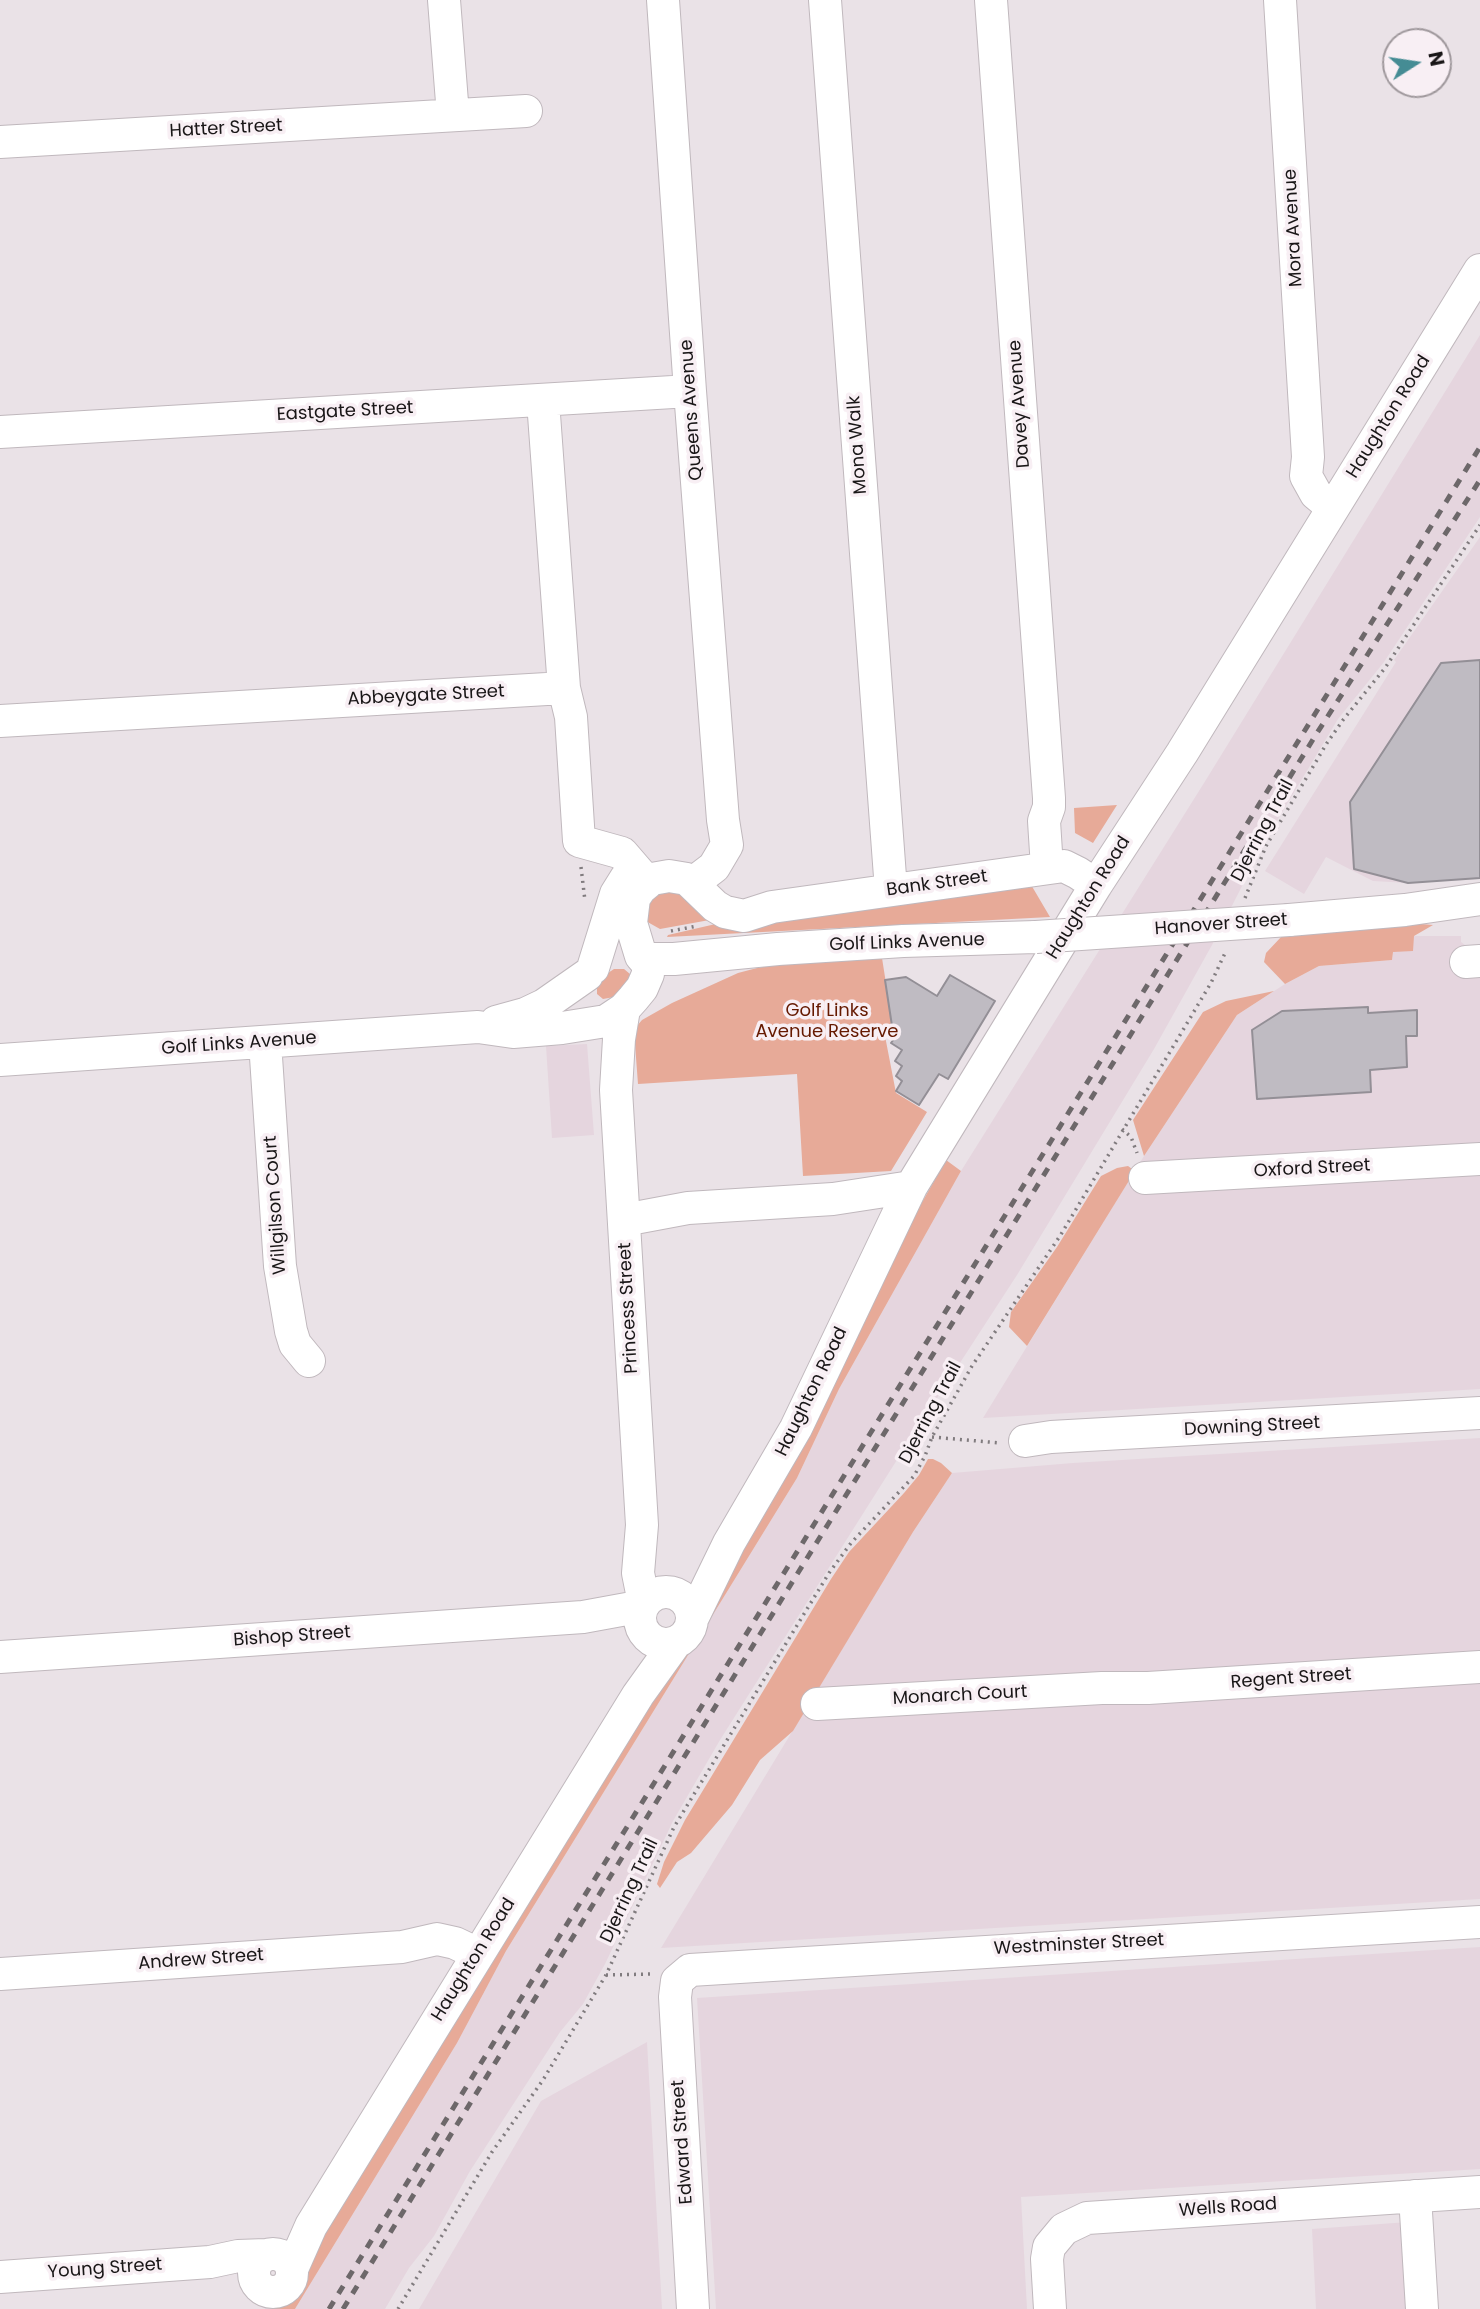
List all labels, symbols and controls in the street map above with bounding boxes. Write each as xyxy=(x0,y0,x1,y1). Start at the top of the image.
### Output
north arrow xyxy=(1382,28,1452,98)
text: N xyxy=(1421,49,1451,69)
street label: Hatter Street xyxy=(169,115,283,143)
street label: Mora Avenue xyxy=(1280,168,1308,288)
street label: Queens Avenue xyxy=(676,339,708,481)
street label: Davey Avenue xyxy=(1005,339,1035,469)
street label: Haughton Road xyxy=(1342,351,1436,483)
street label: Mona Walk xyxy=(844,395,872,495)
street label: Eastgate Street xyxy=(276,398,414,426)
street label: Abbeygate Street xyxy=(347,681,505,711)
street label: Djerring Trail xyxy=(1227,776,1299,886)
street label: Haughton Road xyxy=(1042,832,1136,964)
street label: Bank Street xyxy=(885,866,989,902)
street label: Hanover Street xyxy=(1154,910,1288,940)
street label: Golf Links Avenue xyxy=(829,929,985,957)
park label: Golf Links Avenue Reserve xyxy=(755,1000,899,1042)
street label: Golf Links Avenue xyxy=(161,1028,317,1060)
street label: Willgilson Court xyxy=(260,1135,292,1275)
street label: Oxford Street xyxy=(1253,1155,1371,1183)
street label: Princess Street xyxy=(615,1242,643,1374)
street label: Haughton Road xyxy=(771,1324,853,1460)
street label: Djerring Trail xyxy=(895,1358,967,1468)
street label: Downing Street xyxy=(1183,1413,1321,1441)
street label: Bishop Street xyxy=(233,1622,351,1652)
street label: Regent Street xyxy=(1230,1664,1352,1694)
street label: Monarch Court xyxy=(892,1682,1028,1710)
street label: Djerring Trail xyxy=(597,1836,663,1946)
street label: Haughton Road xyxy=(427,1894,521,2026)
street label: Westminster Street xyxy=(993,1930,1165,1960)
street label: Andrew Street xyxy=(137,1945,265,1975)
street label: Edward Street xyxy=(668,2079,698,2205)
street label: Wells Road xyxy=(1178,2194,1278,2222)
street label: Young Street xyxy=(47,2254,163,2284)

